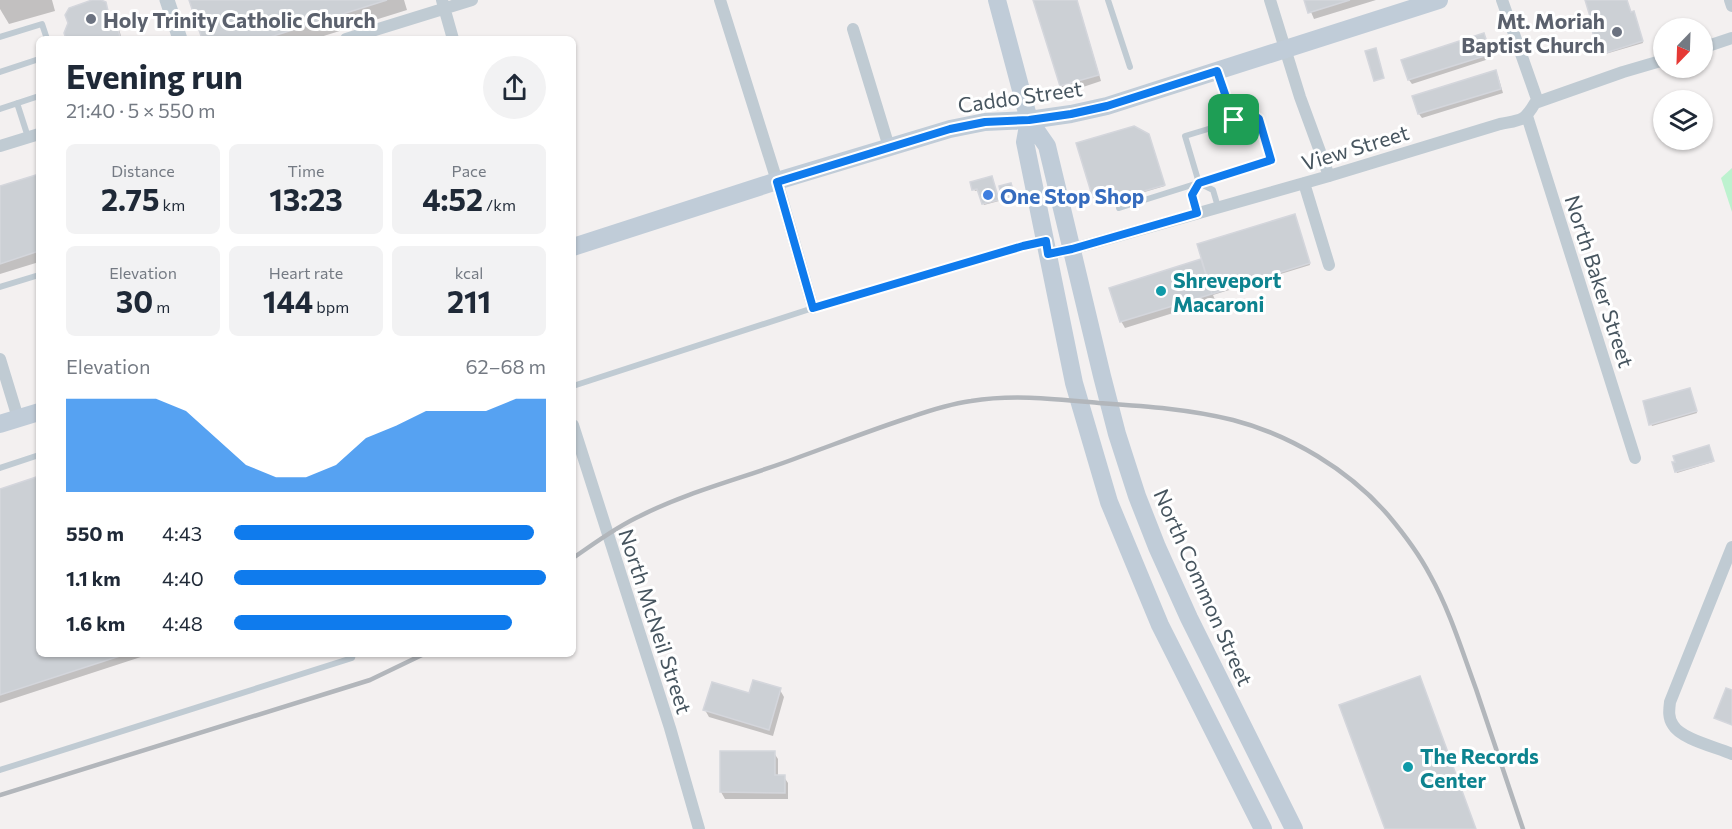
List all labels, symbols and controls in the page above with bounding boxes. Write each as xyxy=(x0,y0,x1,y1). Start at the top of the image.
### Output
place label: Holy Trinity Catholic Church xyxy=(103,7,376,32)
place label: Mt. Moriah Baptist Church xyxy=(1461,8,1605,57)
marker: Holy Trinity Catholic Church xyxy=(84,12,98,26)
north arrow xyxy=(1653,18,1713,78)
map controls xyxy=(1653,18,1713,150)
marker: Mt. Moriah Baptist Church xyxy=(1610,25,1624,39)
text: Evening run xyxy=(66,55,243,96)
button: share xyxy=(483,56,546,119)
street label: Caddo Street xyxy=(956,75,1084,117)
button: layers xyxy=(1653,90,1713,150)
pin xyxy=(1208,94,1259,145)
text: 21:40 · 5 × 550 m xyxy=(66,98,216,122)
icon: arrive xyxy=(1217,103,1250,136)
street label: View Street xyxy=(1298,119,1412,175)
text: Distance xyxy=(111,161,175,180)
text: Time xyxy=(288,161,324,180)
text: Pace xyxy=(452,161,486,180)
text: 2.75 xyxy=(101,180,159,217)
text: 13:23 xyxy=(269,180,343,217)
text: 4:52 xyxy=(422,180,483,217)
place label: One Stop Shop xyxy=(1000,183,1144,208)
marker: One Stop Shop xyxy=(981,188,995,202)
street label: North Baker Street xyxy=(1560,192,1640,370)
text: km xyxy=(159,195,185,214)
text: /km xyxy=(483,195,516,214)
text: Elevation xyxy=(109,263,177,282)
text: Heart rate xyxy=(269,263,343,282)
text: kcal xyxy=(455,263,483,282)
place label: Shreveport Macaroni xyxy=(1173,267,1282,316)
text: 30 xyxy=(116,282,153,319)
text: 144 xyxy=(263,282,313,319)
text: 211 xyxy=(447,282,491,319)
marker: Shreveport Macaroni xyxy=(1154,284,1168,298)
text: m xyxy=(153,297,170,316)
text: bpm xyxy=(313,297,349,316)
text: Elevation xyxy=(66,354,151,378)
text: 62–68 m xyxy=(465,354,546,378)
street label: North Common Street xyxy=(1149,485,1259,689)
text: 550 m xyxy=(66,521,124,545)
text: 4:43 xyxy=(162,521,202,545)
street label: North McNeil Street xyxy=(614,525,698,717)
text: 1.1 km xyxy=(66,566,121,590)
text: 4:40 xyxy=(162,566,204,590)
text: 1.6 km xyxy=(66,611,125,635)
text: 4:48 xyxy=(162,611,203,635)
place label: The Records Center xyxy=(1420,743,1539,792)
marker: The Records Center xyxy=(1401,760,1415,774)

